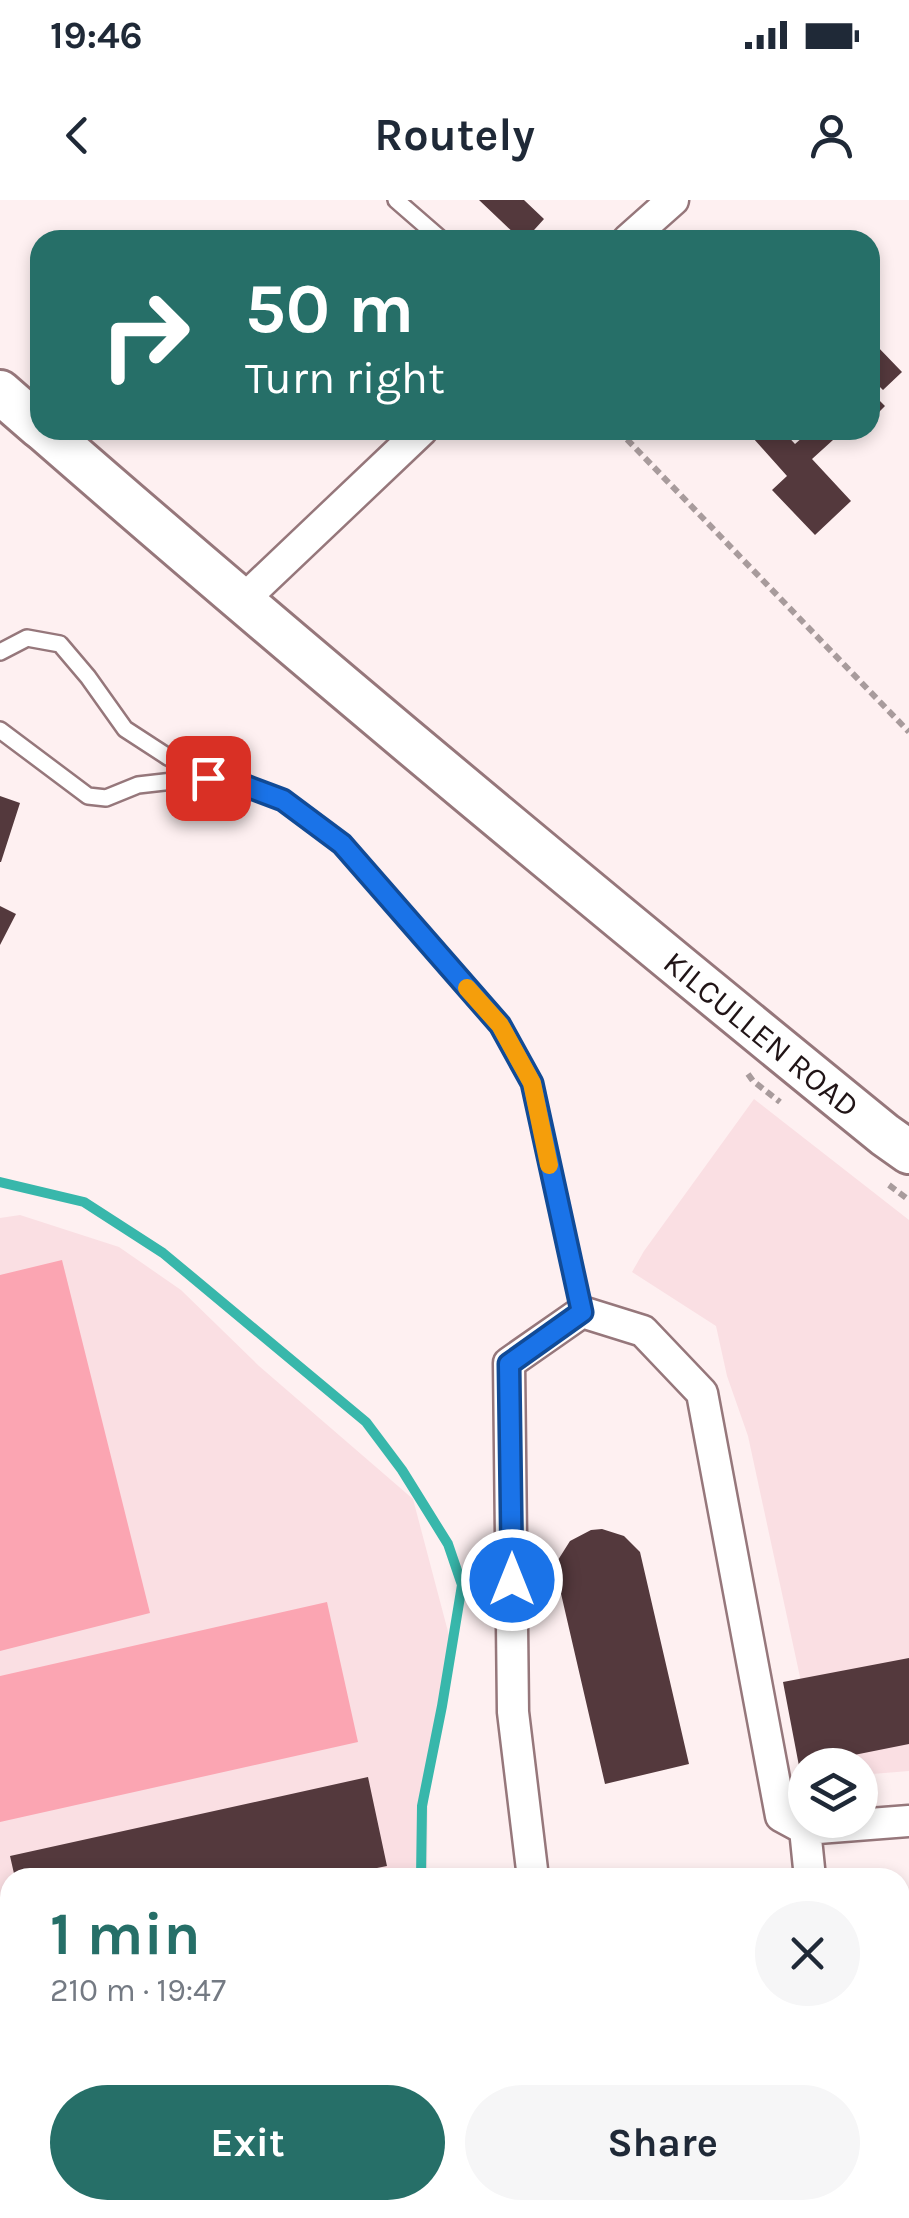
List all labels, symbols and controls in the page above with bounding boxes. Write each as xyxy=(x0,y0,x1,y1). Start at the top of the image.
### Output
text: 19:46 xyxy=(50,13,143,58)
icon: back xyxy=(50,108,105,163)
icon: person xyxy=(804,108,859,163)
text: Routely xyxy=(374,109,535,161)
text: 50 m xyxy=(245,268,414,350)
icon: right xyxy=(80,270,210,400)
text: Turn right xyxy=(245,352,445,404)
pin xyxy=(166,736,251,821)
icon: arrive xyxy=(181,751,236,806)
street label: KILCULLEN ROAD xyxy=(656,944,866,1125)
position arrow xyxy=(460,1528,564,1632)
map controls xyxy=(788,1748,878,1838)
button: layers xyxy=(788,1748,878,1838)
text: 1 min xyxy=(50,1899,201,1969)
button: close xyxy=(755,1901,860,2006)
text: 210 m · 19:47 xyxy=(50,1972,226,2009)
button: Exit xyxy=(50,2085,445,2200)
button: Share xyxy=(465,2085,860,2200)

